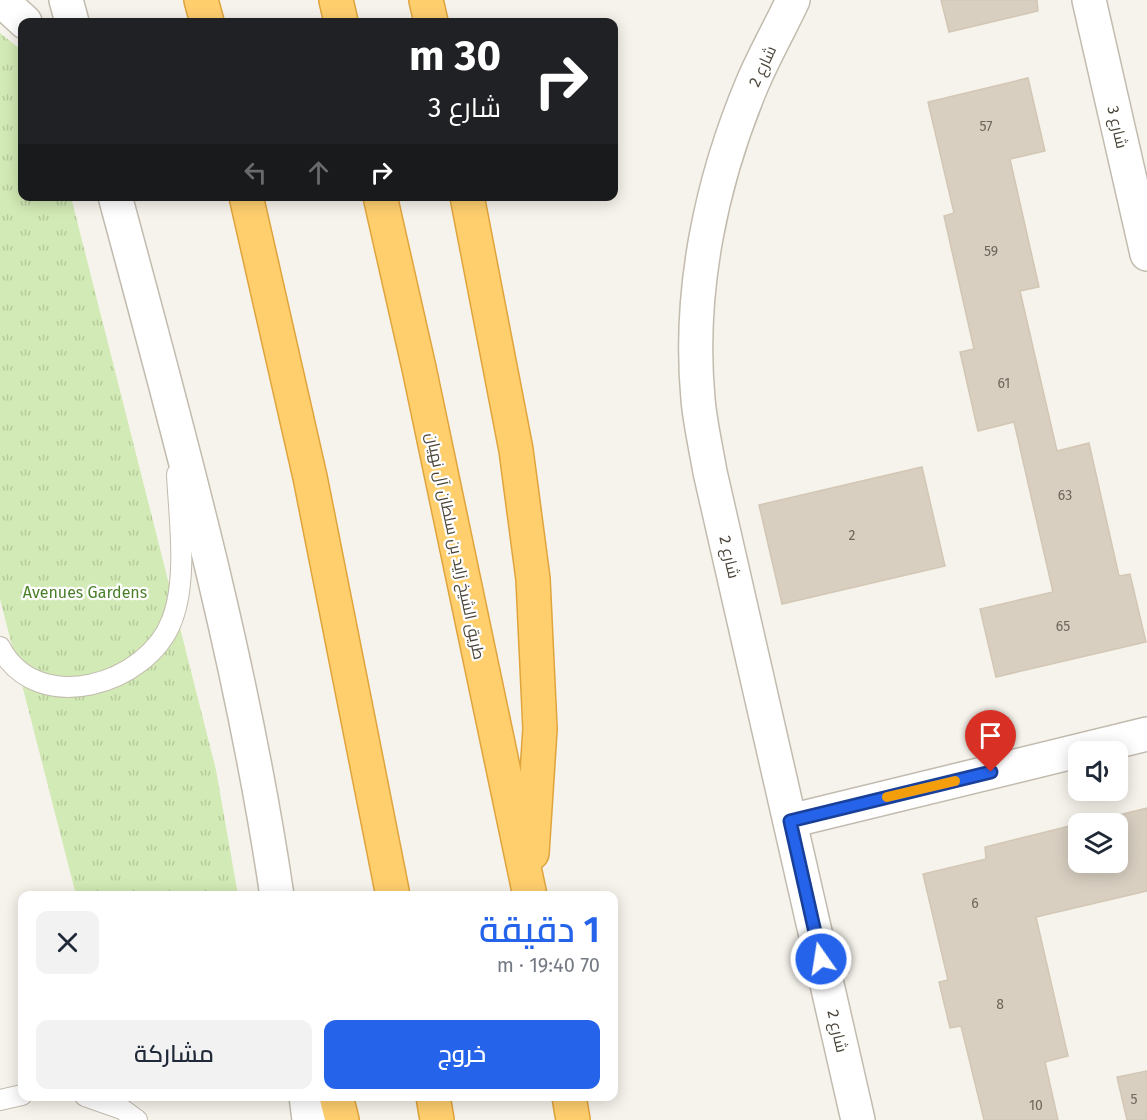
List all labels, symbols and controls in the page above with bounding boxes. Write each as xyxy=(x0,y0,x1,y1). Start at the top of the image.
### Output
text: 30 m xyxy=(409,31,501,81)
icon: right xyxy=(522,42,600,120)
street label: شارع 2 xyxy=(745,43,782,91)
text: شارع 3 xyxy=(428,92,501,124)
street label: شارع 3 xyxy=(1101,104,1132,151)
house number: 57 xyxy=(980,118,992,135)
icon: left xyxy=(239,156,272,189)
icon: ahead xyxy=(302,156,335,189)
icon: right xyxy=(365,156,398,189)
house number: 59 xyxy=(984,243,998,260)
house number: 61 xyxy=(998,375,1010,392)
street label: طريق الشيخ زايد بن سلطان آل نهيان xyxy=(420,431,489,662)
house number: 63 xyxy=(1058,487,1072,504)
house number: 2 xyxy=(849,527,856,544)
street label: شارع 2 xyxy=(713,534,744,581)
park label: Avenues Gardens xyxy=(23,583,147,602)
house number: 65 xyxy=(1056,618,1070,635)
pin xyxy=(965,710,1016,772)
icon: arrive xyxy=(974,719,1007,752)
map controls xyxy=(1068,741,1128,873)
button: sound xyxy=(1068,741,1128,801)
button: layers xyxy=(1068,813,1128,873)
house number: 6 xyxy=(971,895,979,912)
text: 1 دقيقة xyxy=(479,908,600,952)
button: close xyxy=(36,911,99,974)
position arrow xyxy=(789,927,853,991)
text: 70 m · 19:40 xyxy=(497,953,600,977)
house number: 8 xyxy=(996,996,1004,1013)
street label: شارع 2 xyxy=(821,1008,852,1055)
button: مشاركة xyxy=(36,1020,312,1089)
button: خروج xyxy=(324,1020,600,1089)
house number: 5 xyxy=(1130,1091,1138,1108)
house number: 10 xyxy=(1029,1097,1043,1114)

